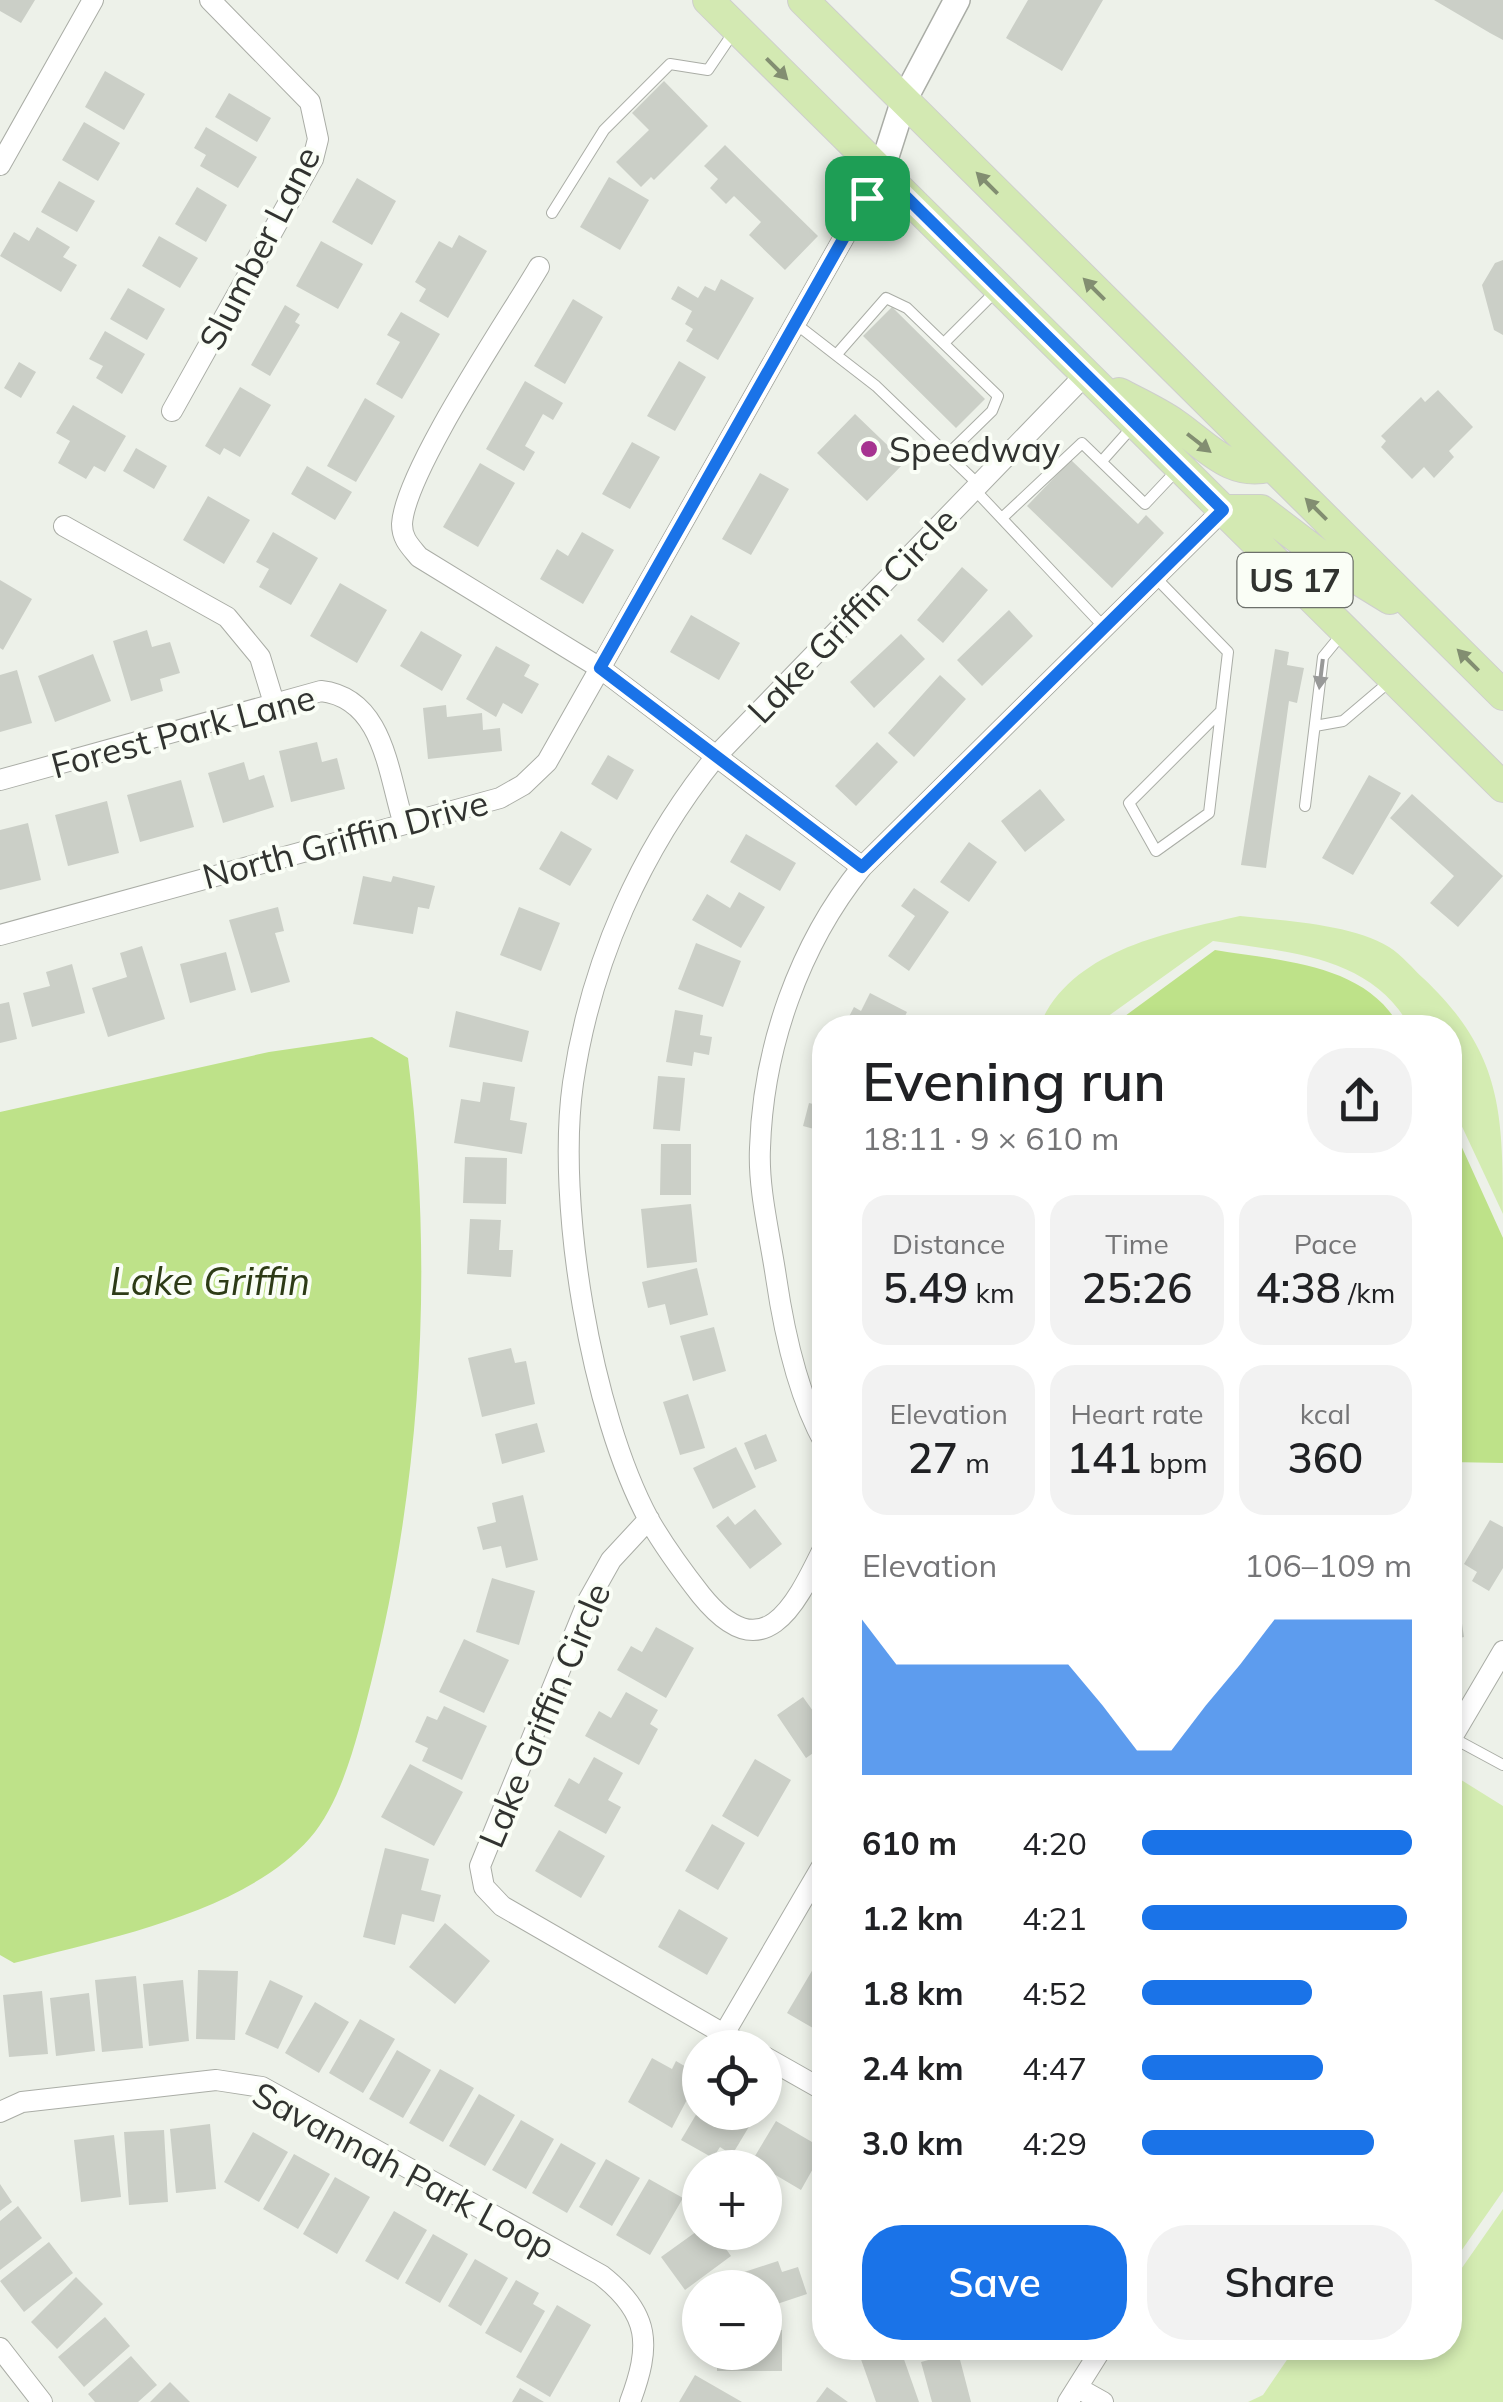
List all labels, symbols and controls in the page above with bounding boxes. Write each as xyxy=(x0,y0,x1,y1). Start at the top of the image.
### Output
one-way arrow xyxy=(765,56,788,80)
street label: Slumber Lane xyxy=(189,139,329,357)
pin xyxy=(825,156,910,241)
icon: arrive xyxy=(840,171,895,226)
one-way arrow xyxy=(975,171,999,195)
one-way arrow xyxy=(1083,278,1107,302)
place label: Speedway xyxy=(889,427,1061,471)
one-way arrow xyxy=(1186,432,1212,453)
marker: Speedway xyxy=(858,438,880,460)
street label: Lake Griffin Circle xyxy=(738,498,966,732)
one-way arrow xyxy=(1304,498,1328,522)
road number: US 17 xyxy=(1238,553,1352,607)
one-way arrow xyxy=(1457,649,1481,673)
one-way arrow xyxy=(1313,659,1329,691)
street label: Forest Park Lane xyxy=(46,675,320,787)
street label: North Griffin Drive xyxy=(197,780,493,898)
text: Evening run xyxy=(862,1046,1166,1115)
button: share xyxy=(1307,1048,1412,1153)
text: 18:11 · 9 × 610 m xyxy=(862,1118,1119,1158)
text: Distance xyxy=(892,1226,1005,1261)
text: Time xyxy=(1105,1226,1169,1261)
text: Pace xyxy=(1294,1226,1357,1261)
water label: Lake Griffin xyxy=(110,1257,310,1305)
text: 5.49 xyxy=(883,1261,968,1314)
text: 25:26 xyxy=(1082,1261,1192,1314)
text: 4:38 xyxy=(1255,1261,1341,1314)
text: km xyxy=(968,1275,1015,1310)
text: /km xyxy=(1341,1275,1395,1310)
text: Elevation xyxy=(889,1396,1008,1431)
text: Heart rate xyxy=(1070,1396,1204,1431)
text: kcal xyxy=(1300,1396,1351,1431)
text: 27 xyxy=(908,1431,958,1484)
text: 141 xyxy=(1066,1431,1142,1484)
text: 360 xyxy=(1288,1431,1363,1484)
text: m xyxy=(958,1445,990,1480)
text: bpm xyxy=(1142,1445,1208,1480)
text: Elevation xyxy=(862,1545,997,1585)
text: 106–109 m xyxy=(1244,1545,1412,1585)
street label: Lake Griffin Circle xyxy=(468,1576,620,1854)
text: 610 m xyxy=(862,1823,957,1863)
text: 4:20 xyxy=(1022,1823,1087,1863)
text: 1.2 km xyxy=(862,1898,964,1938)
text: 4:21 xyxy=(1022,1898,1087,1938)
text: 1.8 km xyxy=(862,1973,964,2013)
text: 4:52 xyxy=(1022,1973,1087,2013)
map controls xyxy=(682,2030,782,2370)
button: locate xyxy=(682,2030,782,2130)
text: 2.4 km xyxy=(862,2048,964,2088)
text: 4:47 xyxy=(1022,2048,1087,2088)
street label: Savannah Park Loop xyxy=(245,2072,563,2268)
text: 3.0 km xyxy=(862,2123,964,2163)
text: 4:29 xyxy=(1022,2123,1087,2163)
button: + xyxy=(682,2150,782,2250)
button: Save xyxy=(862,2225,1127,2340)
button: Share xyxy=(1147,2225,1412,2340)
button: − xyxy=(682,2270,782,2370)

